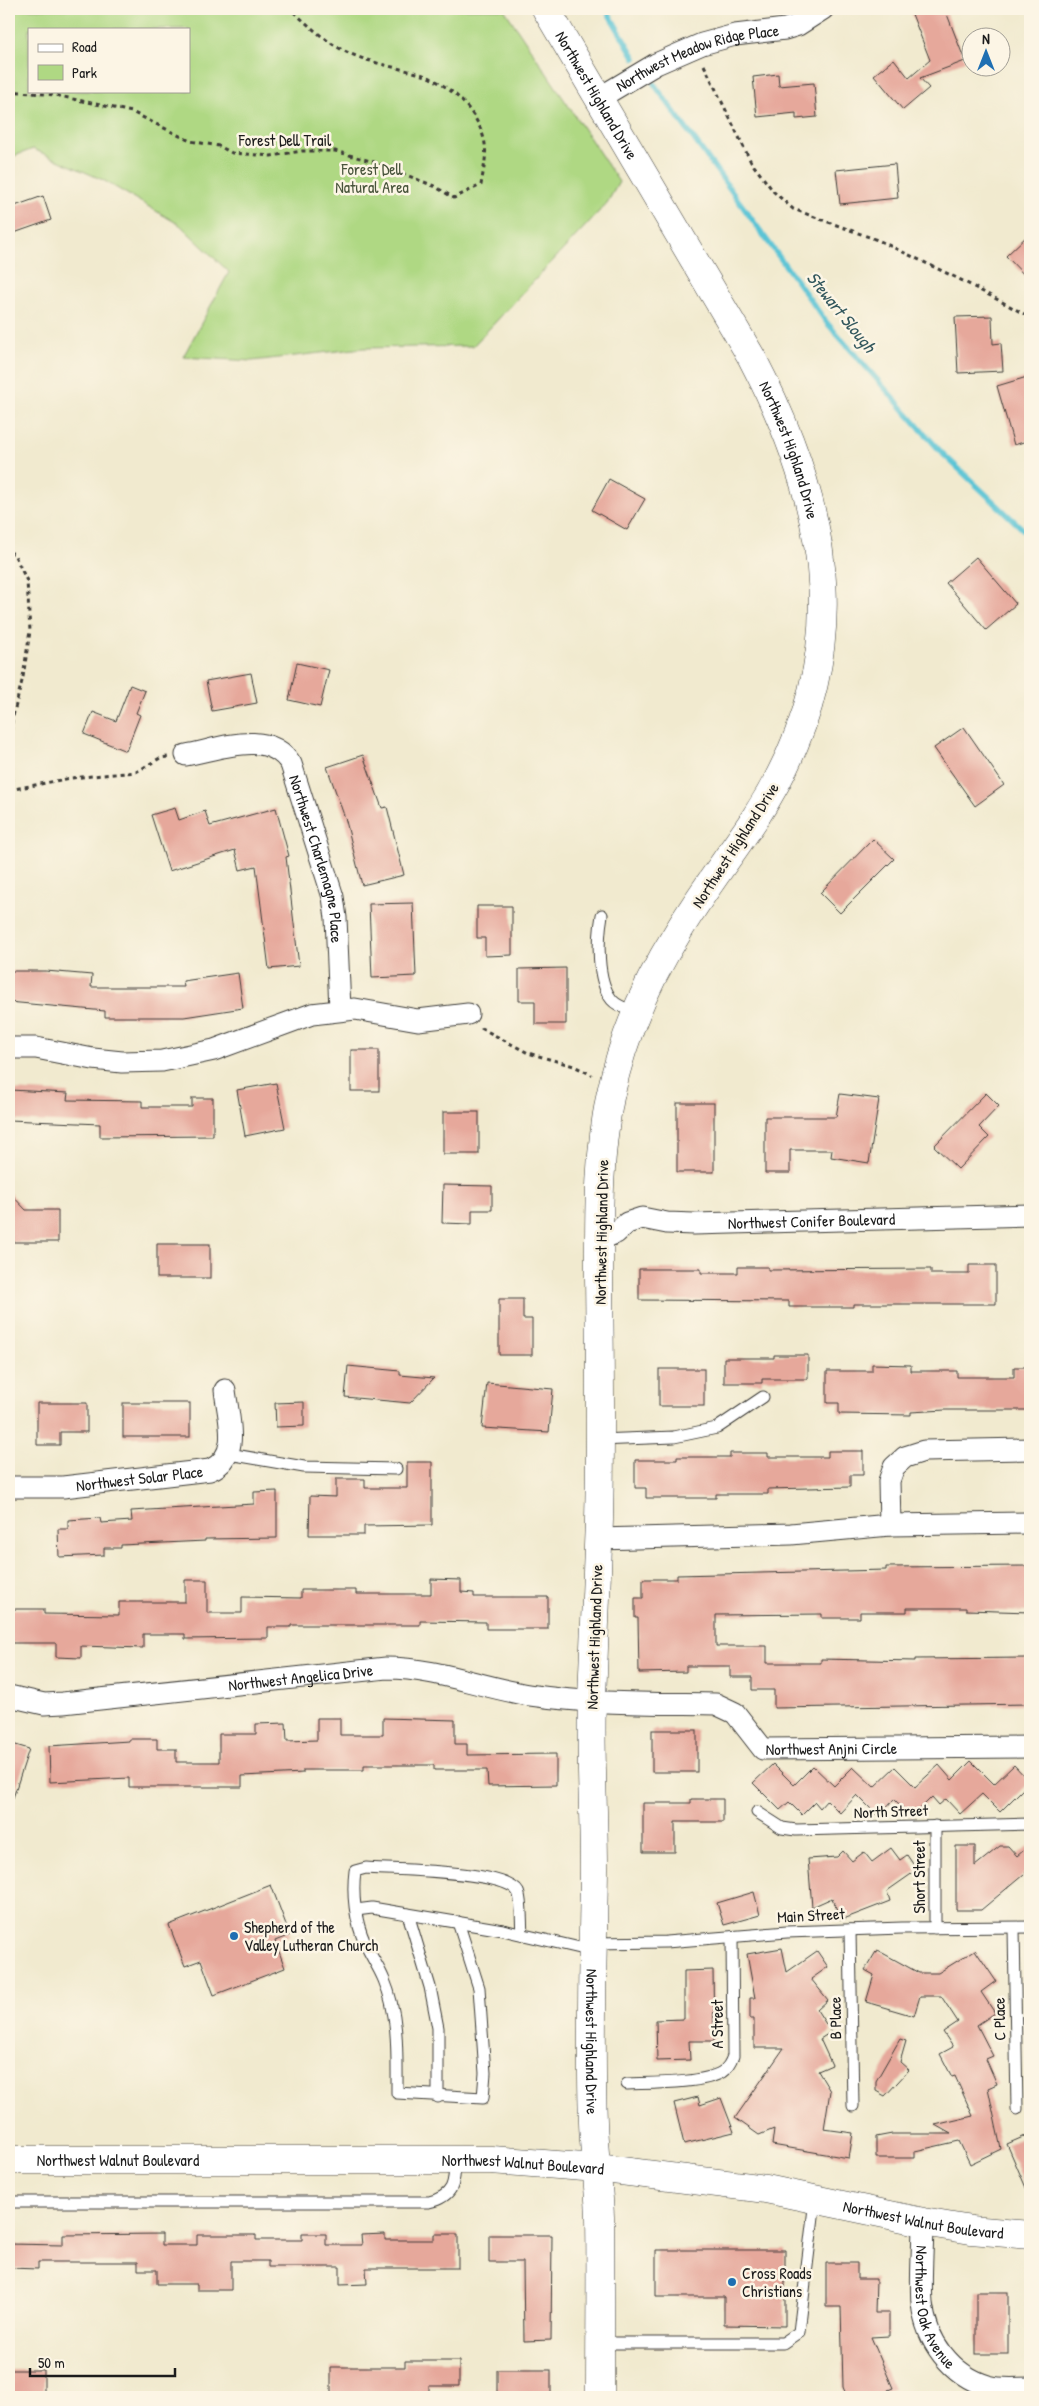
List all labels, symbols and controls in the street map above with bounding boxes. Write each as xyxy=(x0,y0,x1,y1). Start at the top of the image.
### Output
street label: Northwest Meadow Ridge Place xyxy=(612,19,781,97)
street label: Northwest Highland Drive xyxy=(550,27,644,164)
legend xyxy=(28,28,190,92)
north arrow xyxy=(962,28,1012,78)
text: N xyxy=(982,29,990,48)
text: Road xyxy=(72,36,97,57)
text: Park xyxy=(72,62,97,83)
street label: Forest Dell Trail xyxy=(238,129,332,151)
park label: Forest Dell Natural Area xyxy=(335,158,409,198)
water label: Stewart Slough xyxy=(801,266,883,358)
street label: Northwest Highland Drive xyxy=(754,377,824,522)
street label: Northwest Charlemagne Place xyxy=(284,772,348,944)
street label: Northwest Highland Drive xyxy=(686,778,784,912)
street label: Northwest Highland Drive xyxy=(589,1159,613,1305)
street label: Northwest Conifer Boulevard xyxy=(728,1208,895,1234)
street label: Northwest Solar Place xyxy=(75,1460,205,1496)
street label: Northwest Highland Drive xyxy=(580,1563,608,1710)
street label: Northwest Angelica Drive xyxy=(227,1658,375,1696)
street label: Northwest Anjni Circle xyxy=(766,1737,898,1760)
street label: North Street xyxy=(853,1799,929,1823)
street label: Short Street xyxy=(908,1840,930,1914)
street label: Main Street xyxy=(777,1902,846,1928)
place label: Shepherd of the Valley Lutheran Church xyxy=(244,1916,379,1956)
marker: Shepherd of the Valley Lutheran Church xyxy=(228,1930,240,1942)
street label: Northwest Highland Drive xyxy=(581,1969,604,2115)
street label: B Place xyxy=(824,1996,846,2039)
street label: C Place xyxy=(988,1997,1010,2041)
street label: A Street xyxy=(706,1999,728,2048)
street label: Northwest Walnut Boulevard xyxy=(37,2149,199,2171)
street label: Northwest Walnut Boulevard xyxy=(442,2149,605,2180)
street label: Northwest Walnut Boulevard xyxy=(841,2195,1004,2244)
street label: Northwest Oak Avenue xyxy=(910,2245,961,2374)
place label: Cross Roads Christians xyxy=(742,2262,812,2302)
marker: Cross Roads Christians xyxy=(726,2276,738,2288)
scale bar xyxy=(30,2346,175,2378)
text: 50 m xyxy=(38,2352,65,2373)

